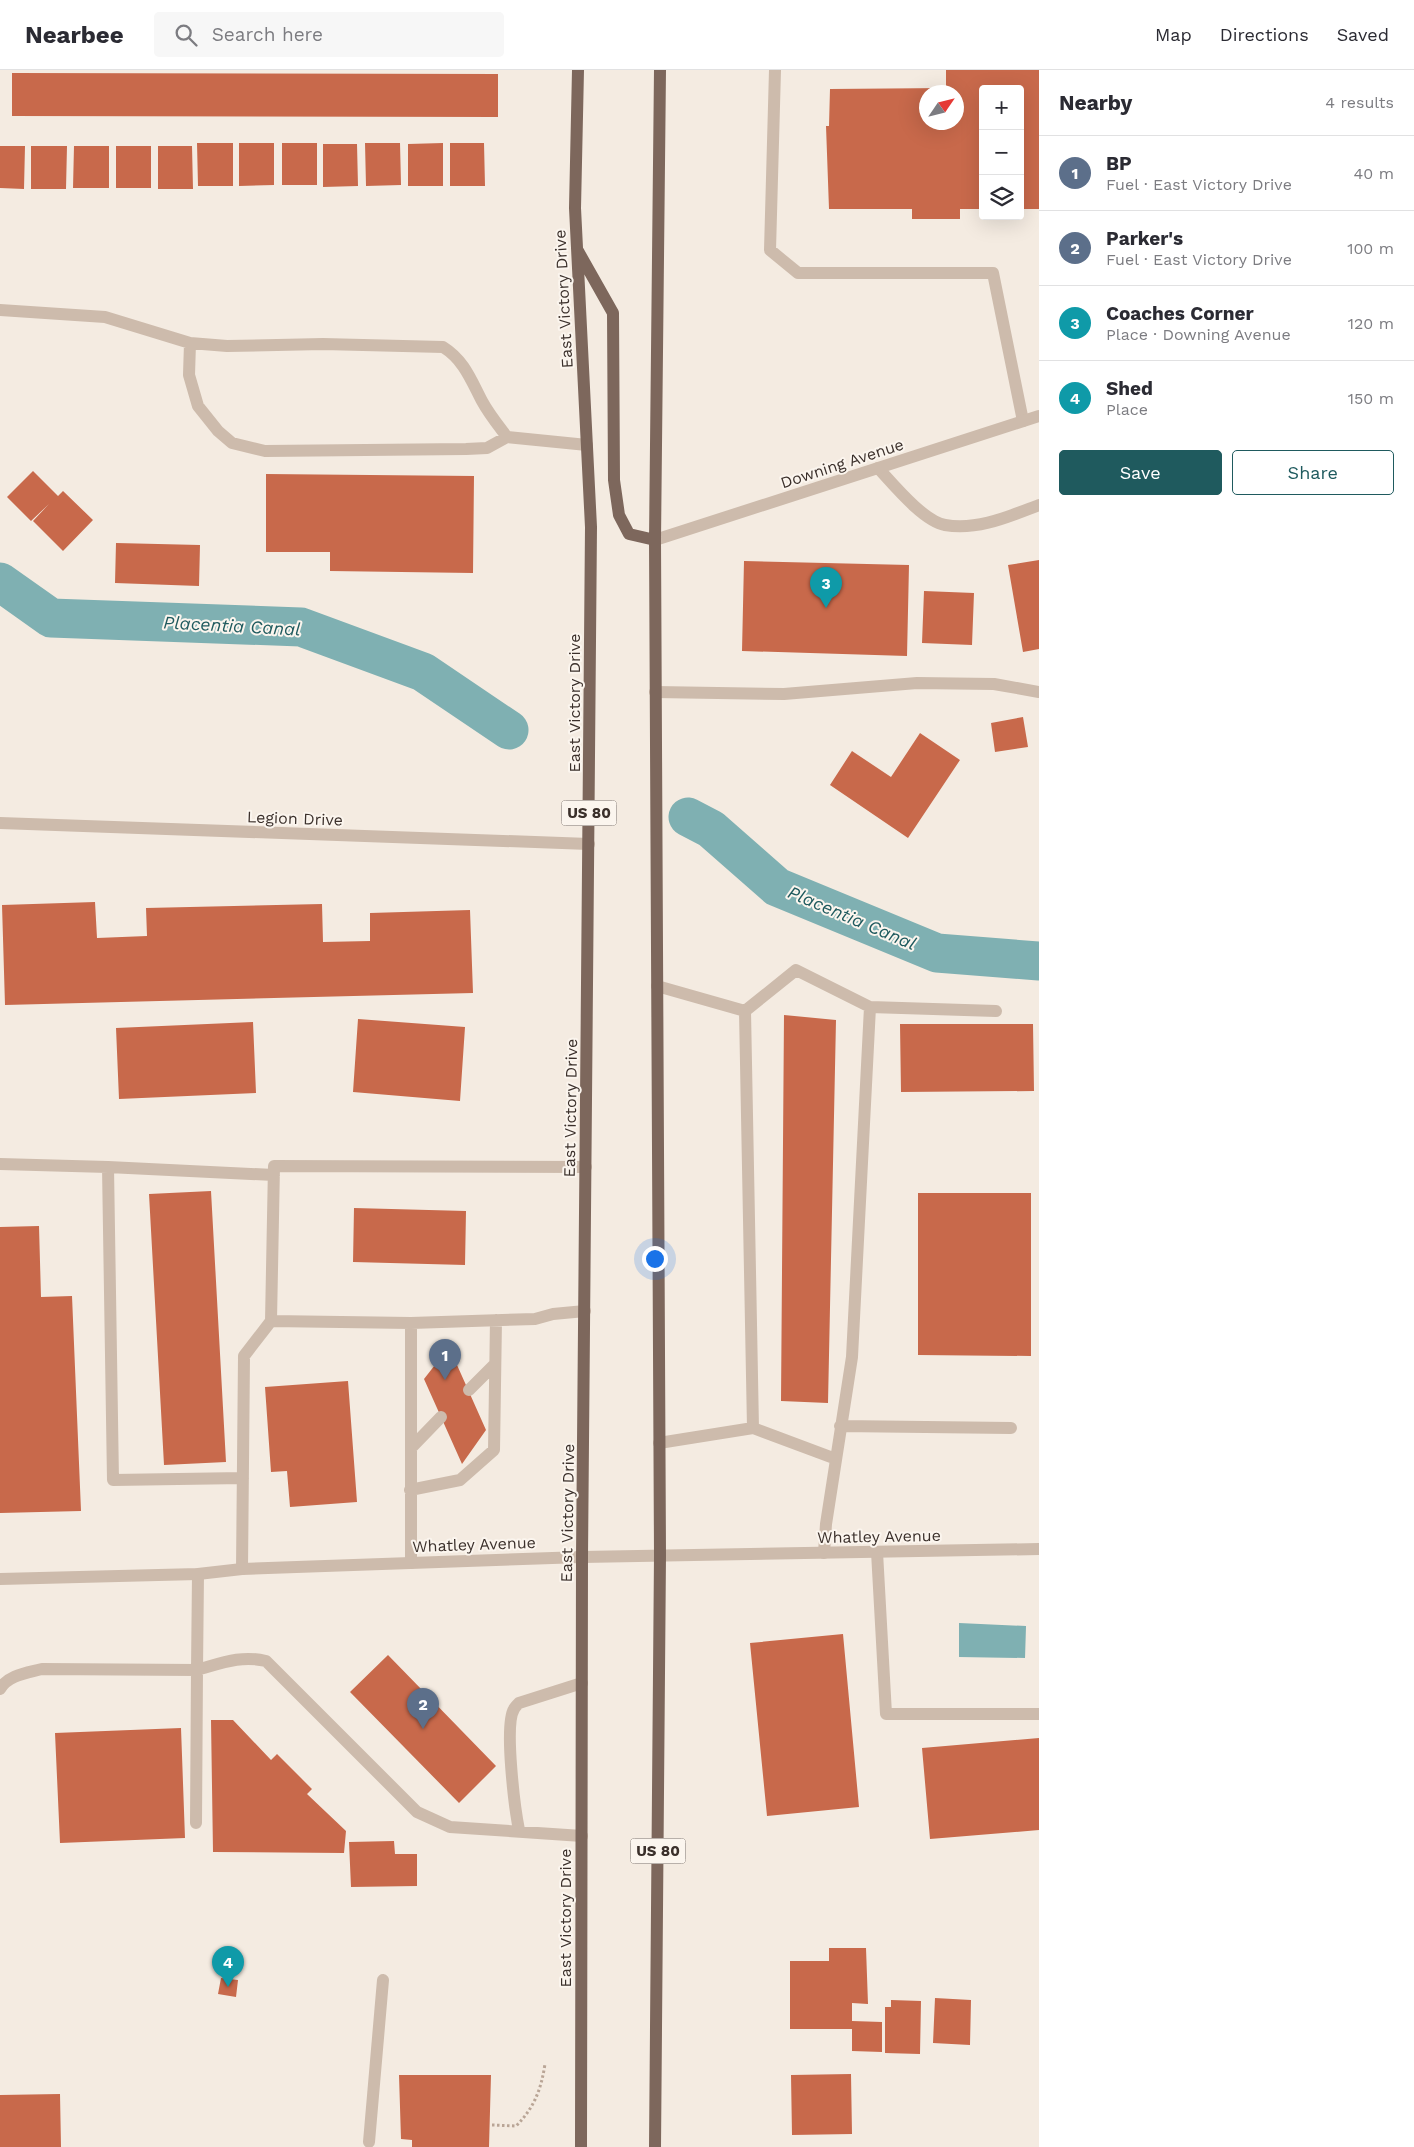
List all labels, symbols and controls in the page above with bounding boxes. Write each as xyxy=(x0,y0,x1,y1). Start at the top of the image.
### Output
search box xyxy=(154,12,504,57)
text: Nearbee xyxy=(25,21,124,49)
icon: search xyxy=(172,21,200,49)
text: Search here xyxy=(212,23,323,46)
text: Map xyxy=(1155,24,1192,45)
text: Directions xyxy=(1220,24,1309,45)
text: Saved xyxy=(1337,24,1389,45)
north arrow xyxy=(919,85,964,130)
map controls xyxy=(979,85,1024,220)
button: + xyxy=(979,85,1024,130)
text: Nearby xyxy=(1059,90,1132,115)
text: 4 results xyxy=(1325,93,1394,112)
button: − xyxy=(979,130,1024,175)
text: BP xyxy=(1106,152,1132,175)
text: 1 xyxy=(1072,164,1078,183)
text: 40 m xyxy=(1354,164,1394,183)
button: layers xyxy=(979,175,1024,220)
text: Fuel · East Victory Drive xyxy=(1106,175,1292,194)
text: Parker's xyxy=(1106,227,1183,250)
street label: East Victory Drive xyxy=(550,229,577,369)
text: 2 xyxy=(1070,239,1080,258)
text: 100 m xyxy=(1347,239,1394,258)
text: Fuel · East Victory Drive xyxy=(1106,250,1292,269)
text: Coaches Corner xyxy=(1106,302,1254,325)
text: 3 xyxy=(1070,314,1080,333)
text: 120 m xyxy=(1348,314,1394,333)
text: Place · Downing Avenue xyxy=(1106,325,1291,344)
text: Shed xyxy=(1106,377,1153,400)
text: 4 xyxy=(1070,389,1080,408)
text: 150 m xyxy=(1348,389,1394,408)
text: Place xyxy=(1106,400,1148,419)
street label: Downing Avenue xyxy=(778,435,906,492)
button: Save xyxy=(1059,450,1222,495)
button: Share xyxy=(1232,450,1394,495)
pin: 3 xyxy=(810,567,842,608)
water label: Placentia Canal xyxy=(163,611,301,640)
street label: East Victory Drive xyxy=(565,634,584,772)
road number: US 80 xyxy=(562,800,616,826)
street label: Legion Drive xyxy=(247,807,343,830)
water label: Placentia Canal xyxy=(785,881,919,954)
street label: East Victory Drive xyxy=(560,1038,581,1178)
your location xyxy=(642,1246,668,1272)
pin: 1 xyxy=(429,1339,461,1380)
street label: East Victory Drive xyxy=(557,1443,578,1583)
street label: Whatley Avenue xyxy=(817,1526,941,1547)
street label: Whatley Avenue xyxy=(412,1533,536,1556)
pin: 2 xyxy=(407,1688,439,1729)
road number: US 80 xyxy=(630,1838,686,1864)
street label: East Victory Drive xyxy=(556,1849,575,1987)
pin: 4 xyxy=(212,1946,244,1987)

